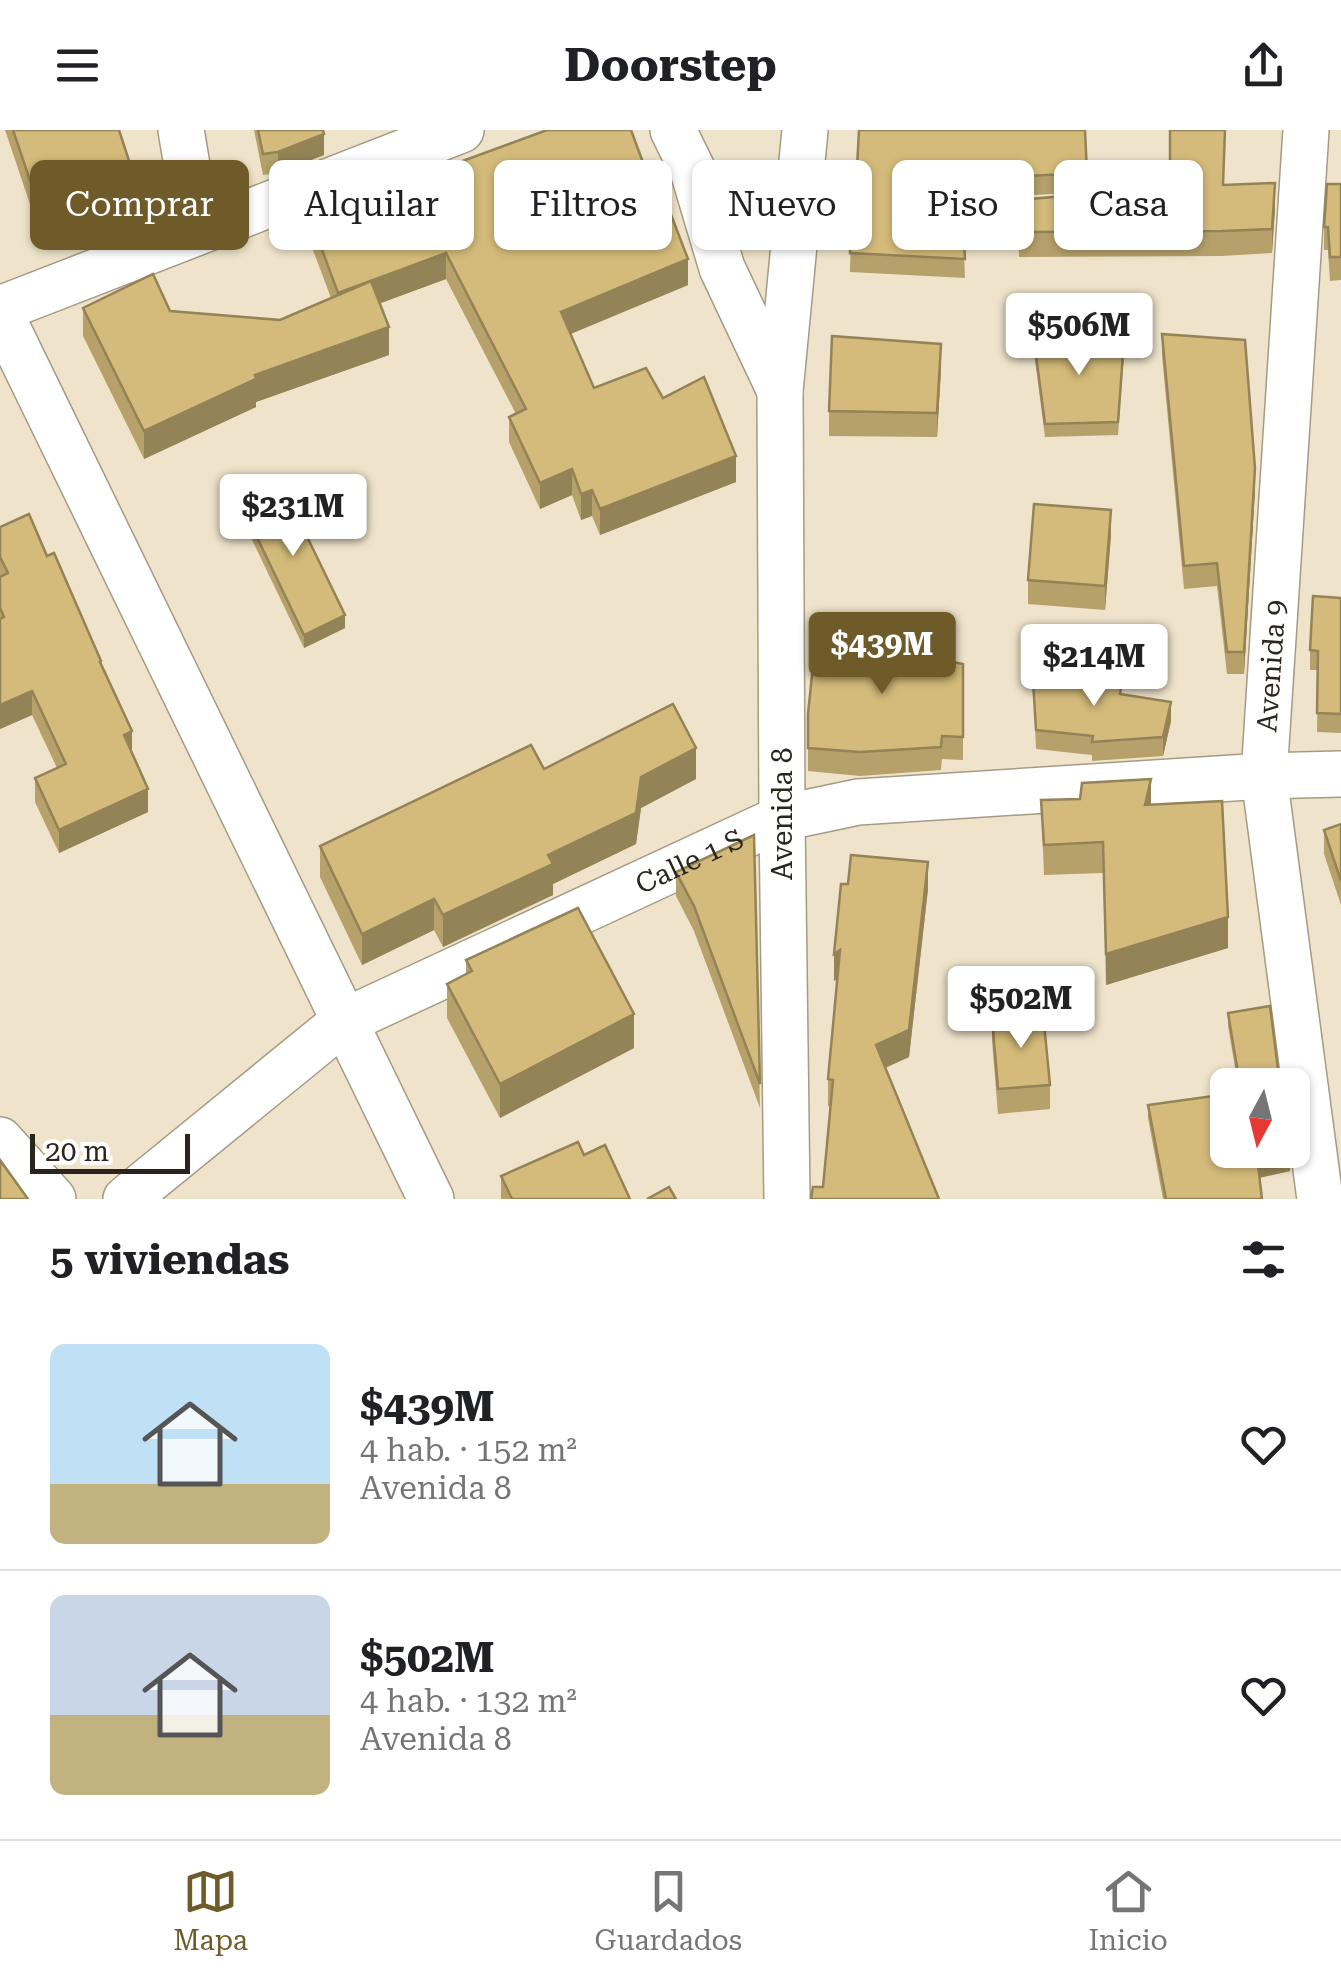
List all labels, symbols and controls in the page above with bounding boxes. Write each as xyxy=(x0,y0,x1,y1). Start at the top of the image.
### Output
icon: menu xyxy=(50,38,105,93)
icon: share xyxy=(1236,38,1291,93)
text: Doorstep xyxy=(564,39,777,92)
chip: Comprar xyxy=(30,160,249,250)
chip: Alquilar xyxy=(269,160,474,250)
chip: Filtros xyxy=(494,160,672,250)
chip: Nuevo xyxy=(692,160,872,250)
chip: Piso xyxy=(892,160,1034,250)
chip: Casa xyxy=(1054,160,1203,250)
pin: $506M xyxy=(1009,293,1149,378)
text: $506M xyxy=(1028,306,1130,344)
pin: $231M xyxy=(223,474,363,559)
text: $231M xyxy=(242,487,344,525)
street label: Avenida 9 xyxy=(1250,599,1293,733)
pin: $439M xyxy=(812,612,952,697)
pin: $214M xyxy=(1024,624,1164,709)
text: $439M xyxy=(831,625,933,663)
text: $214M xyxy=(1043,637,1145,675)
street label: Avenida 8 xyxy=(766,748,799,880)
street label: Calle 1 S xyxy=(630,822,749,901)
pin: $502M xyxy=(951,966,1091,1051)
text: $502M xyxy=(970,979,1072,1017)
north arrow xyxy=(1210,1068,1310,1168)
map controls xyxy=(1210,1068,1310,1168)
scale bar xyxy=(30,1129,190,1174)
text: 20 m xyxy=(45,1135,109,1168)
icon: filters xyxy=(1236,1232,1291,1287)
text: 5 viviendas xyxy=(50,1235,289,1284)
text: $439M xyxy=(360,1382,495,1431)
icon: home xyxy=(130,1384,250,1504)
icon: heart xyxy=(1236,1417,1291,1472)
text: 4 hab. · 152 m² xyxy=(360,1431,577,1469)
text: Avenida 8 xyxy=(360,1469,512,1507)
text: $502M xyxy=(360,1633,495,1682)
icon: home xyxy=(130,1635,250,1755)
icon: heart xyxy=(1236,1668,1291,1723)
text: 4 hab. · 132 m² xyxy=(360,1682,577,1720)
text: Avenida 8 xyxy=(360,1720,512,1758)
tab: Mapa xyxy=(173,1864,248,1957)
tab: Guardados xyxy=(594,1864,742,1957)
tab: Inicio xyxy=(1089,1864,1168,1957)

